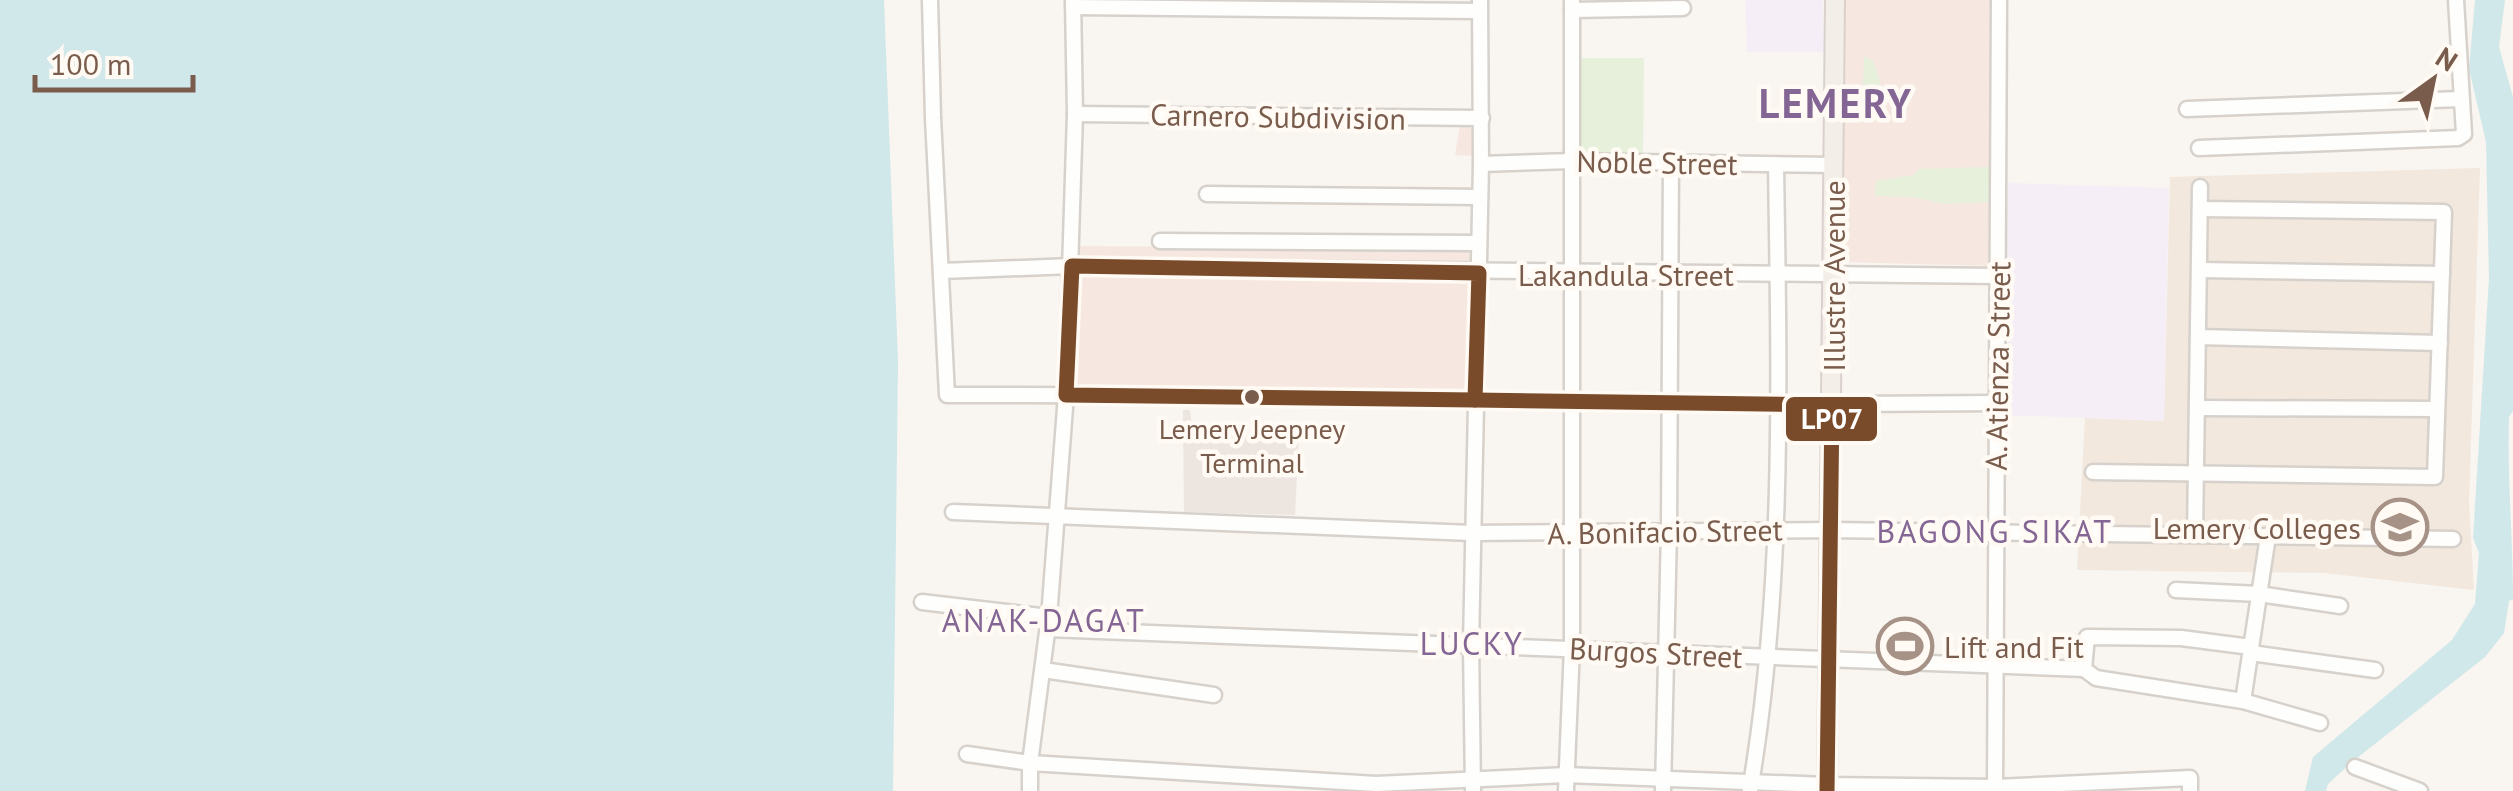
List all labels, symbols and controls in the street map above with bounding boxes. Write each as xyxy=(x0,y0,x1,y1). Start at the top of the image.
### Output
scale bar xyxy=(35,30,192,92)
north arrow xyxy=(2383,30,2483,130)
text: N xyxy=(2429,38,2465,79)
text: 100 m xyxy=(50,44,131,83)
district label: LEMERY xyxy=(1759,77,1913,129)
street label: Carnero Subdivision xyxy=(1150,94,1406,138)
street label: Noble Street xyxy=(1576,141,1738,183)
street label: Illustre Avenue xyxy=(1814,180,1853,372)
street label: Lakandula Street xyxy=(1518,255,1734,294)
street label: A. Atienza Street xyxy=(1976,261,2018,471)
marker: Lemery Jeepney Terminal xyxy=(1242,387,1262,407)
line badge: LP07 xyxy=(1784,395,1879,443)
text: LP07 xyxy=(1801,400,1863,437)
place label: Lemery Jeepney Terminal xyxy=(1159,410,1345,481)
school or university icon: Lemery Colleges xyxy=(2370,497,2430,557)
place label: Lemery Colleges xyxy=(2153,508,2361,547)
street label: A. Bonifacio Street xyxy=(1547,509,1783,553)
district label: BAGONG SIKAT xyxy=(1877,510,2113,552)
district label: ANAK-DAGAT xyxy=(942,599,1146,641)
sports icon: Lift and Fit xyxy=(1875,616,1935,676)
district label: LUCKY xyxy=(1420,622,1524,664)
place label: Lift and Fit xyxy=(1944,627,2084,666)
street label: Burgos Street xyxy=(1568,628,1744,676)

